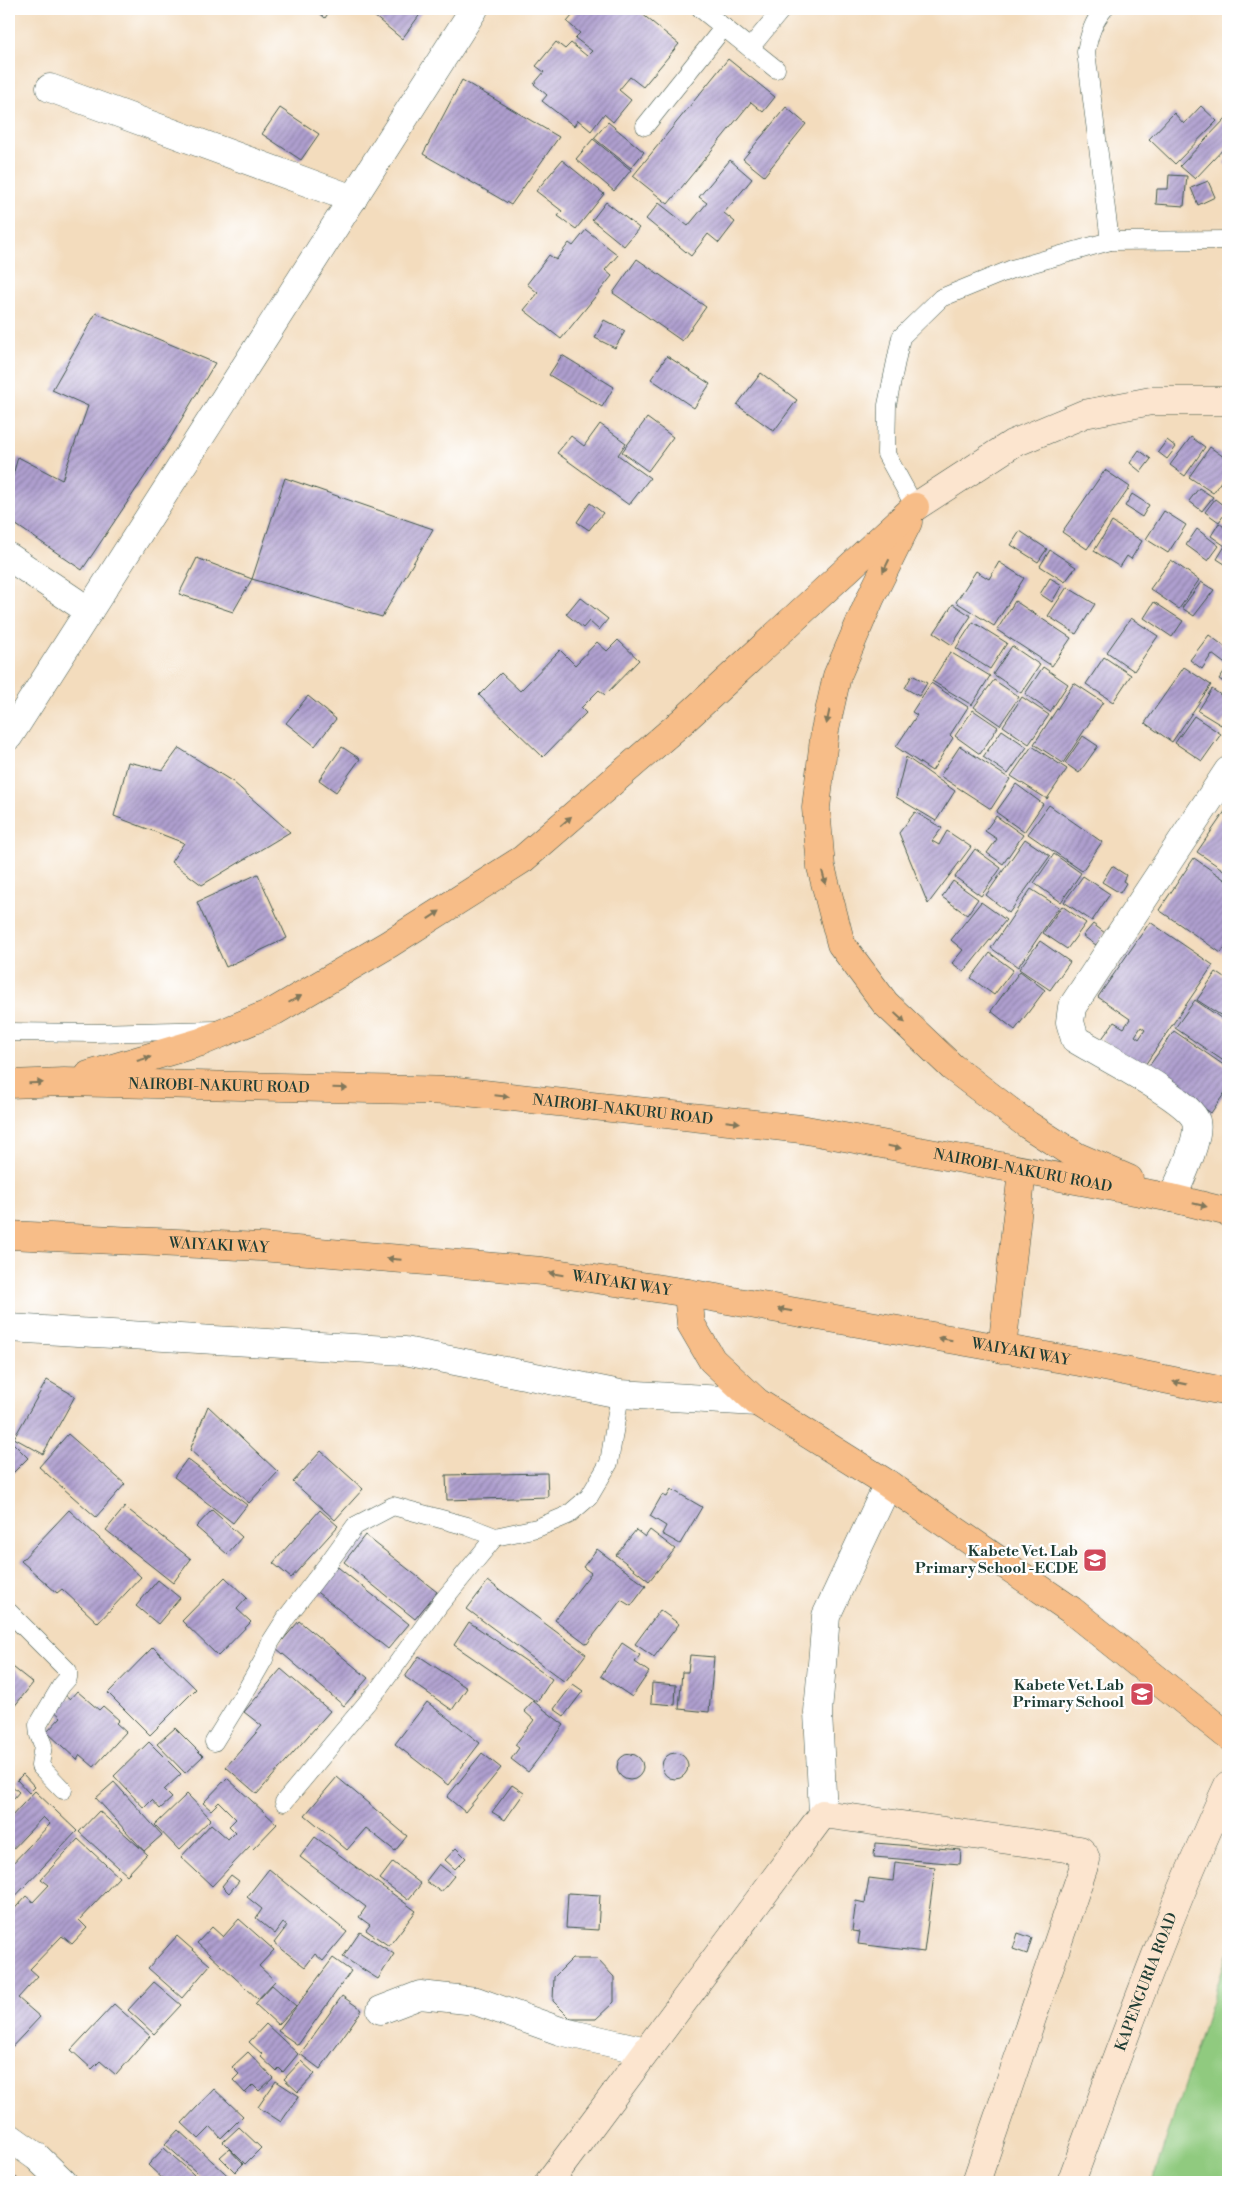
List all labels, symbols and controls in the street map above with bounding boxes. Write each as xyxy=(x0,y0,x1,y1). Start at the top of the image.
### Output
one-way arrow xyxy=(882,559,890,574)
one-way arrow xyxy=(824,710,832,725)
one-way arrow xyxy=(559,816,572,827)
one-way arrow xyxy=(820,871,828,886)
one-way arrow xyxy=(427,911,441,920)
one-way arrow xyxy=(288,995,301,1004)
one-way arrow xyxy=(894,1012,906,1024)
one-way arrow xyxy=(137,1054,152,1062)
street label: NAIROBI-NAKURU ROAD xyxy=(128,1074,310,1098)
one-way arrow xyxy=(29,1079,45,1087)
one-way arrow xyxy=(332,1084,348,1092)
street label: NAIROBI-NAKURU ROAD xyxy=(531,1090,714,1129)
one-way arrow xyxy=(494,1092,510,1100)
one-way arrow xyxy=(726,1118,742,1126)
one-way arrow xyxy=(886,1143,901,1151)
street label: NAIROBI-NAKURU ROAD xyxy=(932,1145,1114,1197)
one-way arrow xyxy=(1193,1202,1208,1210)
street label: WAIYAKI WAY xyxy=(167,1234,271,1258)
one-way arrow xyxy=(386,1254,402,1262)
street label: WAIYAKI WAY xyxy=(570,1267,674,1301)
one-way arrow xyxy=(548,1269,564,1277)
one-way arrow xyxy=(777,1306,793,1314)
one-way arrow xyxy=(937,1334,953,1342)
street label: WAIYAKI WAY xyxy=(969,1334,1073,1370)
one-way arrow xyxy=(1172,1378,1188,1386)
place label: Kabete Vet. Lab Primary School -ECDE xyxy=(915,1542,1078,1578)
school or university icon: Kabete Vet. Lab Primary School -ECDE xyxy=(1082,1547,1108,1573)
place label: Kabete Vet. Lab Primary School xyxy=(1013,1676,1124,1712)
school or university icon: Kabete Vet. Lab Primary School xyxy=(1129,1681,1155,1707)
street label: KAPENGURIA ROAD xyxy=(1111,1910,1182,2054)

